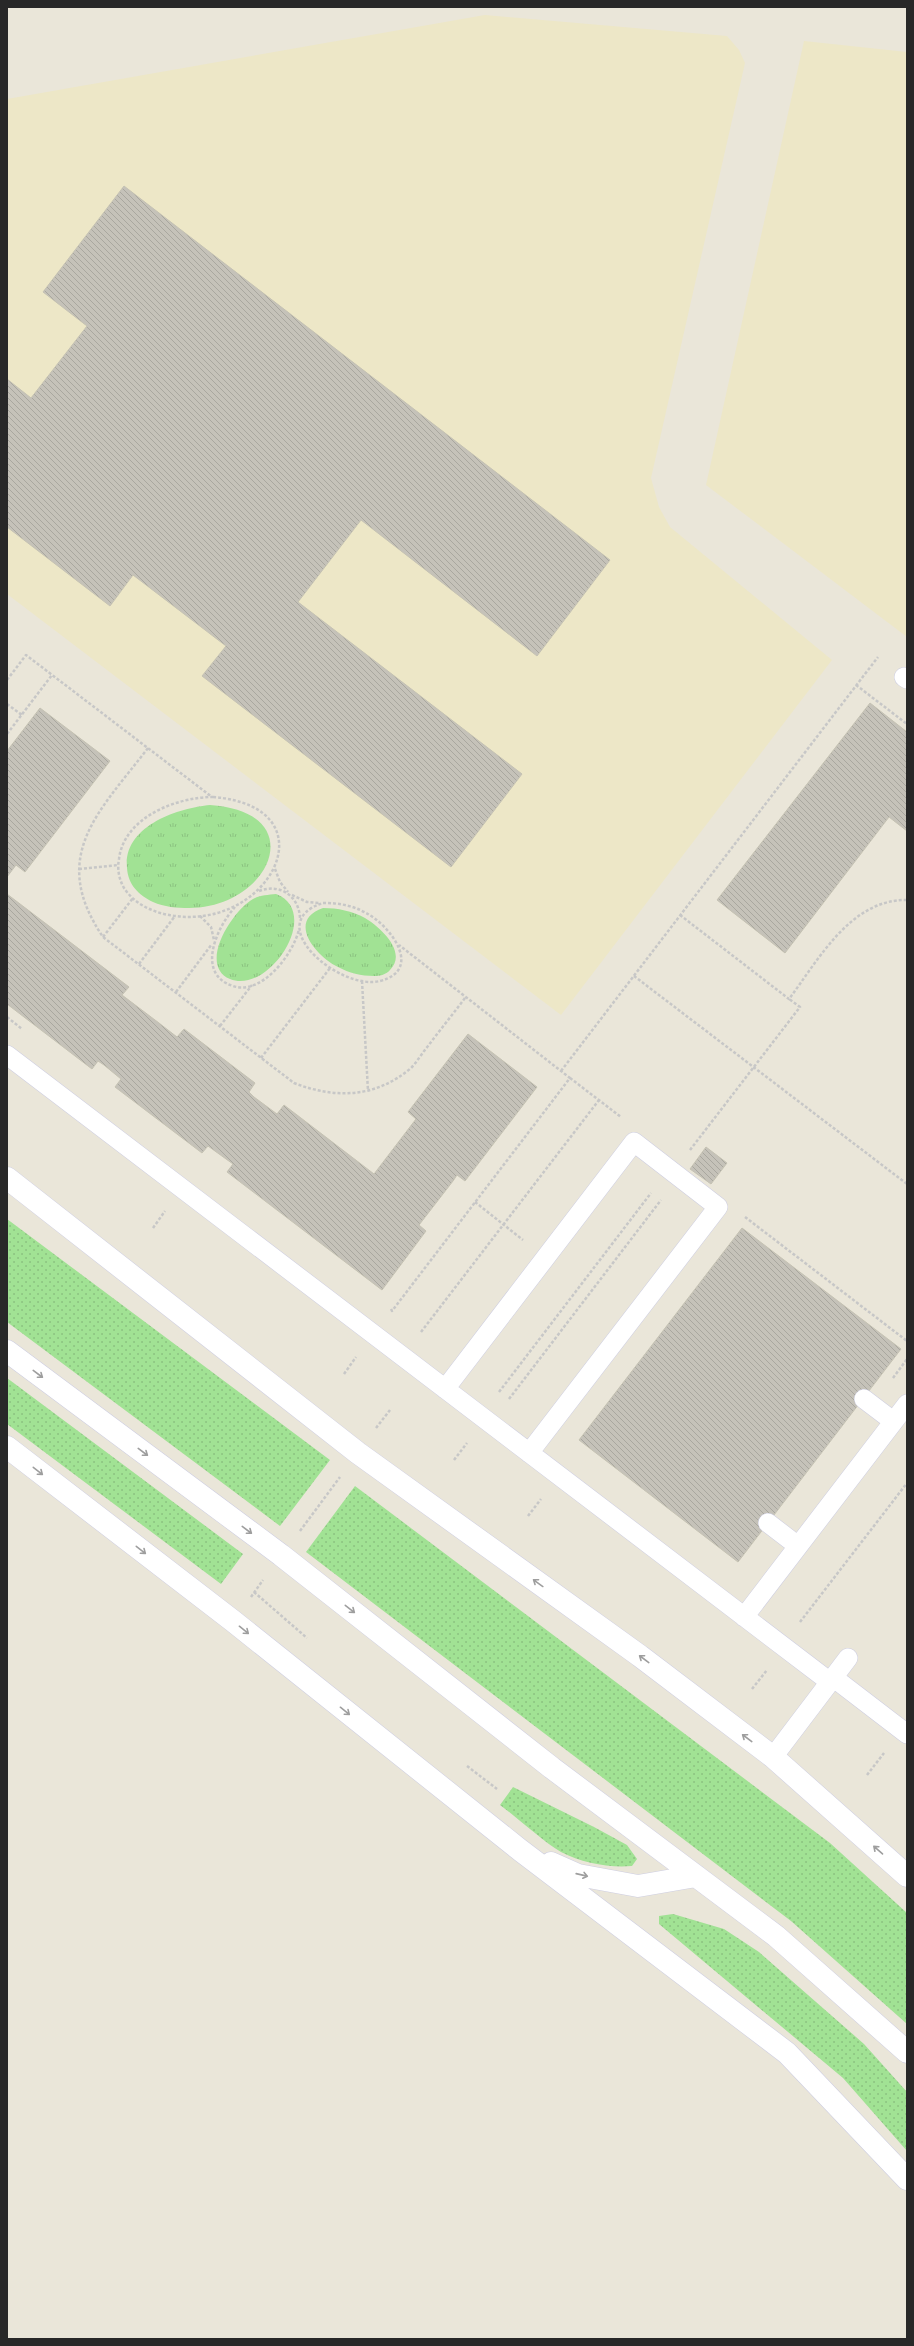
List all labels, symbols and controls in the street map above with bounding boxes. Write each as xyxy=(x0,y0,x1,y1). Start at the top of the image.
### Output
one-way arrow xyxy=(33,1370,44,1379)
one-way arrow xyxy=(137,1448,148,1456)
one-way arrow xyxy=(32,1467,43,1475)
one-way arrow xyxy=(241,1526,252,1534)
one-way arrow xyxy=(135,1546,146,1554)
one-way arrow xyxy=(533,1579,544,1587)
one-way arrow xyxy=(344,1605,355,1614)
one-way arrow xyxy=(238,1625,249,1634)
one-way arrow xyxy=(638,1655,649,1664)
one-way arrow xyxy=(340,1706,351,1715)
one-way arrow xyxy=(742,1734,753,1742)
one-way arrow xyxy=(873,1845,883,1855)
one-way arrow xyxy=(575,1872,588,1880)

